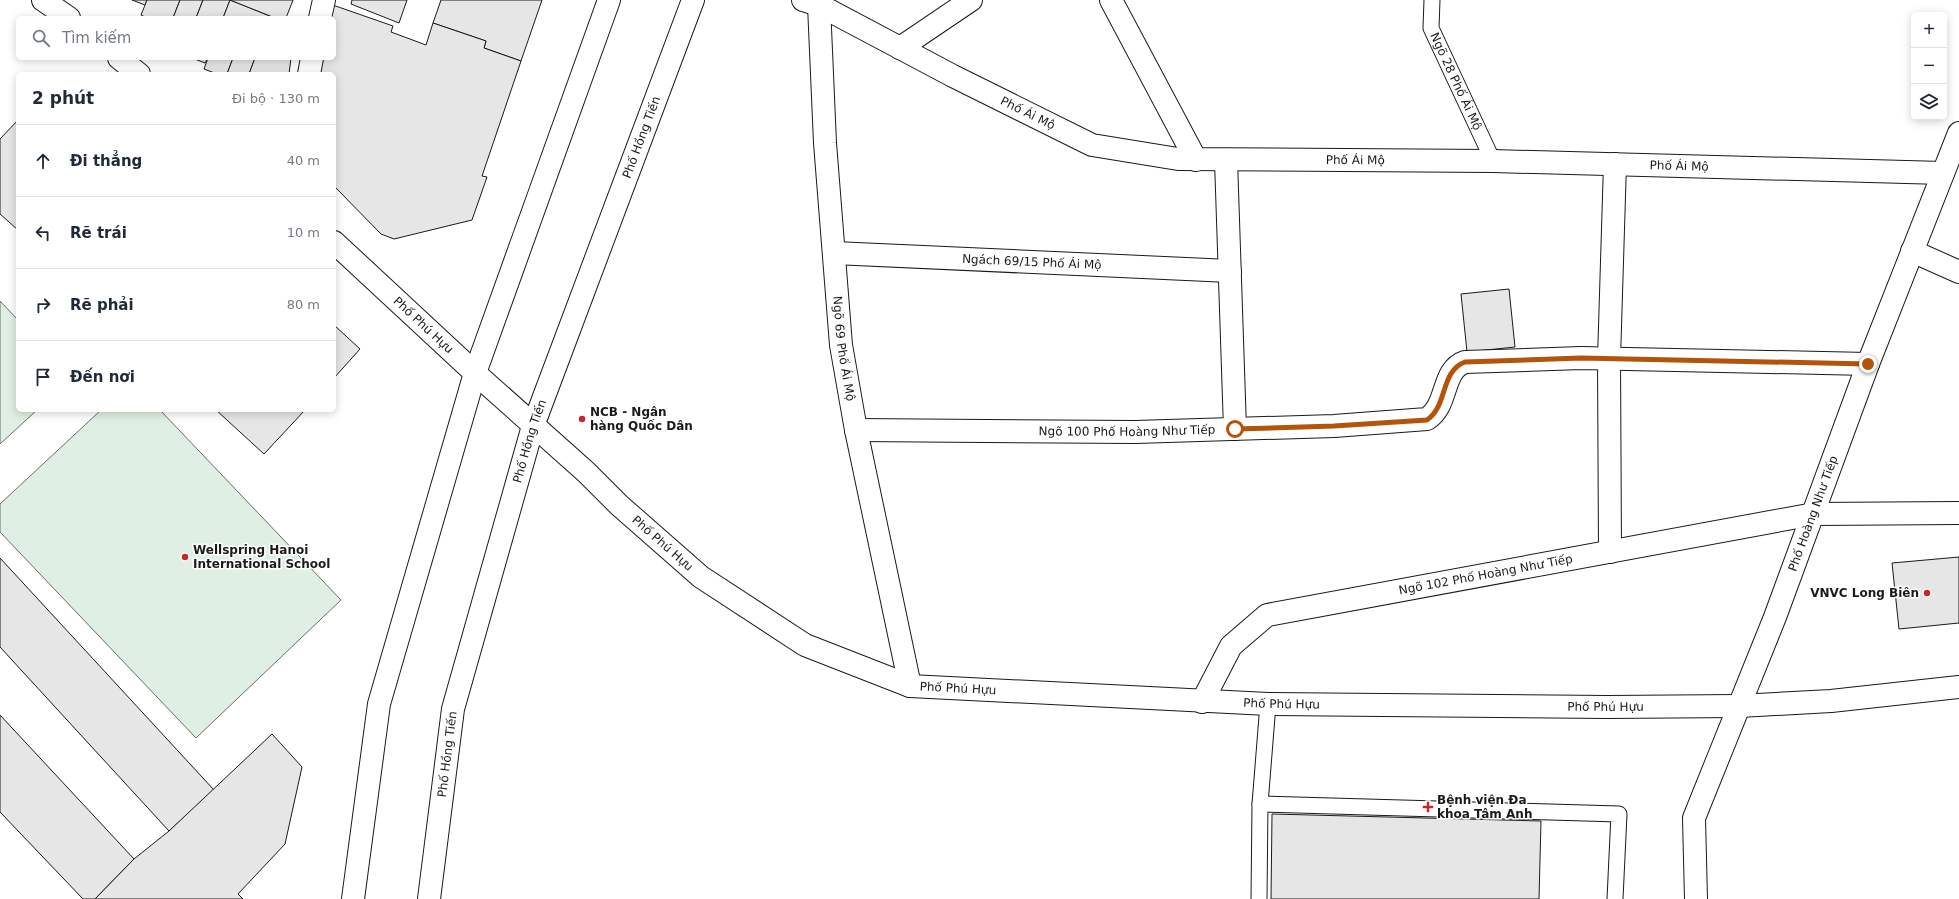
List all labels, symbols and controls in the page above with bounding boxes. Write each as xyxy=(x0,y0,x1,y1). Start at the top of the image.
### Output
map controls xyxy=(1911,12,1947,120)
button: + xyxy=(1911,12,1947,48)
search box xyxy=(16,16,336,60)
icon: search xyxy=(30,27,52,49)
text: Tìm kiếm xyxy=(62,29,131,47)
street label: Ngõ 28 Phố Ái Mộ xyxy=(1427,30,1485,132)
button: − xyxy=(1911,48,1947,84)
button: layers xyxy=(1911,84,1947,120)
text: 2 phút xyxy=(32,88,94,108)
text: Đi bộ · 130 m xyxy=(232,91,320,106)
street label: Phố Hồng Tiến xyxy=(620,94,663,180)
street label: Phố Ái Mộ xyxy=(998,94,1057,133)
icon: ahead xyxy=(32,150,54,172)
text: Đi thẳng xyxy=(70,152,142,170)
street label: Phố Ái Mộ xyxy=(1326,152,1385,167)
text: 40 m xyxy=(287,153,320,168)
street label: Phố Ái Mộ xyxy=(1649,158,1709,174)
icon: left xyxy=(32,222,54,244)
text: Rẽ trái xyxy=(70,224,127,242)
text: 10 m xyxy=(287,225,320,240)
street label: Ngách 69/15 Phố Ái Mộ xyxy=(962,252,1102,272)
icon: right xyxy=(32,294,54,316)
street label: Phố Phú Hựu xyxy=(391,294,456,356)
street label: Ngõ 69 Phố Ái Mộ xyxy=(830,295,858,402)
text: Rẽ phải xyxy=(70,296,134,314)
text: 80 m xyxy=(287,297,320,312)
route end xyxy=(1859,355,1877,373)
icon: arrive xyxy=(32,366,54,388)
text: Đến nơi xyxy=(70,368,135,386)
street label: Phố Hồng Tiến xyxy=(510,398,549,485)
place label: NCB - Ngân hàng Quốc Dân xyxy=(590,405,693,433)
marker: NCB - Ngân hàng Quốc Dân xyxy=(577,414,587,424)
route start xyxy=(1226,420,1244,438)
street label: Ngõ 100 Phố Hoàng Như Tiếp xyxy=(1039,423,1216,439)
street label: Phố Hoàng Như Tiếp xyxy=(1785,454,1841,573)
street label: Phố Phú Hựu xyxy=(629,513,696,574)
place label: Wellspring Hanoi International School xyxy=(193,543,330,571)
marker: Wellspring Hanoi International School xyxy=(180,552,190,562)
street label: Ngõ 102 Phố Hoàng Như Tiếp xyxy=(1398,552,1574,598)
place label: VNVC Long Biên xyxy=(1810,586,1919,600)
marker: VNVC Long Biên xyxy=(1922,588,1932,598)
street label: Phố Phú Hựu xyxy=(919,679,997,697)
street label: Phố Phú Hựu xyxy=(1243,696,1320,711)
street label: Phố Phú Hựu xyxy=(1567,700,1644,714)
street label: Phố Hồng Tiến xyxy=(435,710,460,798)
place label: Bệnh viện Đa khoa Tâm Anh xyxy=(1437,793,1532,821)
marker: Bệnh viện Đa khoa Tâm Anh xyxy=(1422,801,1434,813)

